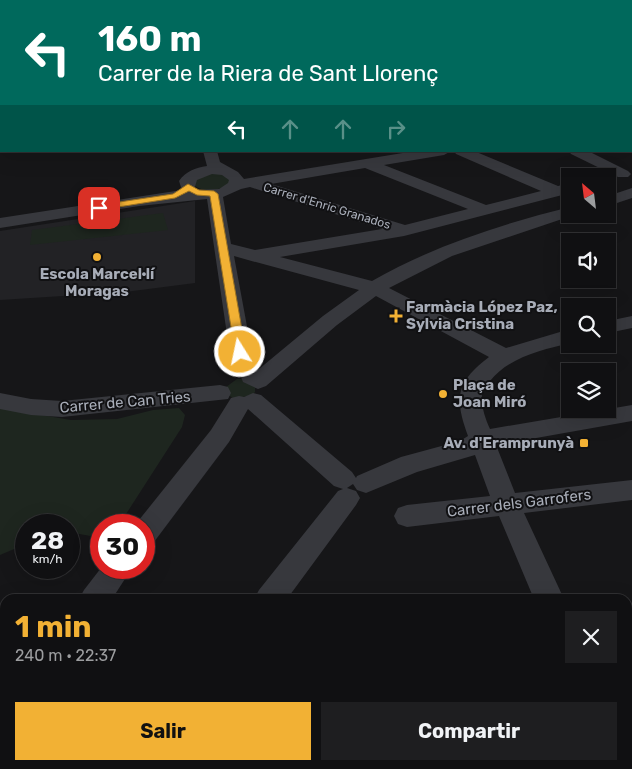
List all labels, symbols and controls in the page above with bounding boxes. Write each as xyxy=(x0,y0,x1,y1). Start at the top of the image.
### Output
text: 160 m xyxy=(98,18,202,60)
icon: left xyxy=(15,20,80,85)
text: Carrer de la Riera de Sant Llorenç xyxy=(98,60,438,87)
icon: left xyxy=(223,115,251,143)
icon: ahead xyxy=(276,115,304,143)
icon: ahead xyxy=(329,115,357,143)
icon: right xyxy=(382,115,410,143)
north arrow xyxy=(561,168,616,222)
map controls xyxy=(561,168,616,418)
street label: Carrer d'Enric Granados xyxy=(262,180,392,232)
pin xyxy=(78,187,120,229)
icon: arrive xyxy=(85,194,113,222)
button: sound xyxy=(561,233,616,288)
marker: Escola Marcel·lí Moragas xyxy=(91,251,103,263)
place label: Escola Marcel·lí Moragas xyxy=(40,265,156,300)
place label: Farmàcia López Paz, Sylvia Cristina xyxy=(406,298,558,333)
button: search xyxy=(561,298,616,353)
marker: Farmàcia López Paz, Sylvia Cristina xyxy=(390,310,402,322)
position arrow xyxy=(213,325,265,377)
button: layers xyxy=(561,363,616,418)
place label: Plaça de Joan Miró xyxy=(453,376,527,411)
street label: Carrer de Can Tries xyxy=(59,387,192,417)
marker: Plaça de Joan Miró xyxy=(437,388,449,400)
place label: Av. d'Eramprunyà xyxy=(443,434,574,452)
marker: Av. d'Eramprunyà xyxy=(578,437,590,449)
street label: Carrer dels Garrofers xyxy=(446,485,592,521)
speed limit sign: 30 xyxy=(90,514,155,579)
text: 28 xyxy=(31,526,64,555)
text: km/h xyxy=(33,552,62,566)
text: 1 min xyxy=(15,609,92,645)
button: close xyxy=(565,611,617,663)
text: 240 m · 22:37 xyxy=(15,646,116,665)
button: Salir xyxy=(15,702,311,760)
button: Compartir xyxy=(321,702,617,760)

